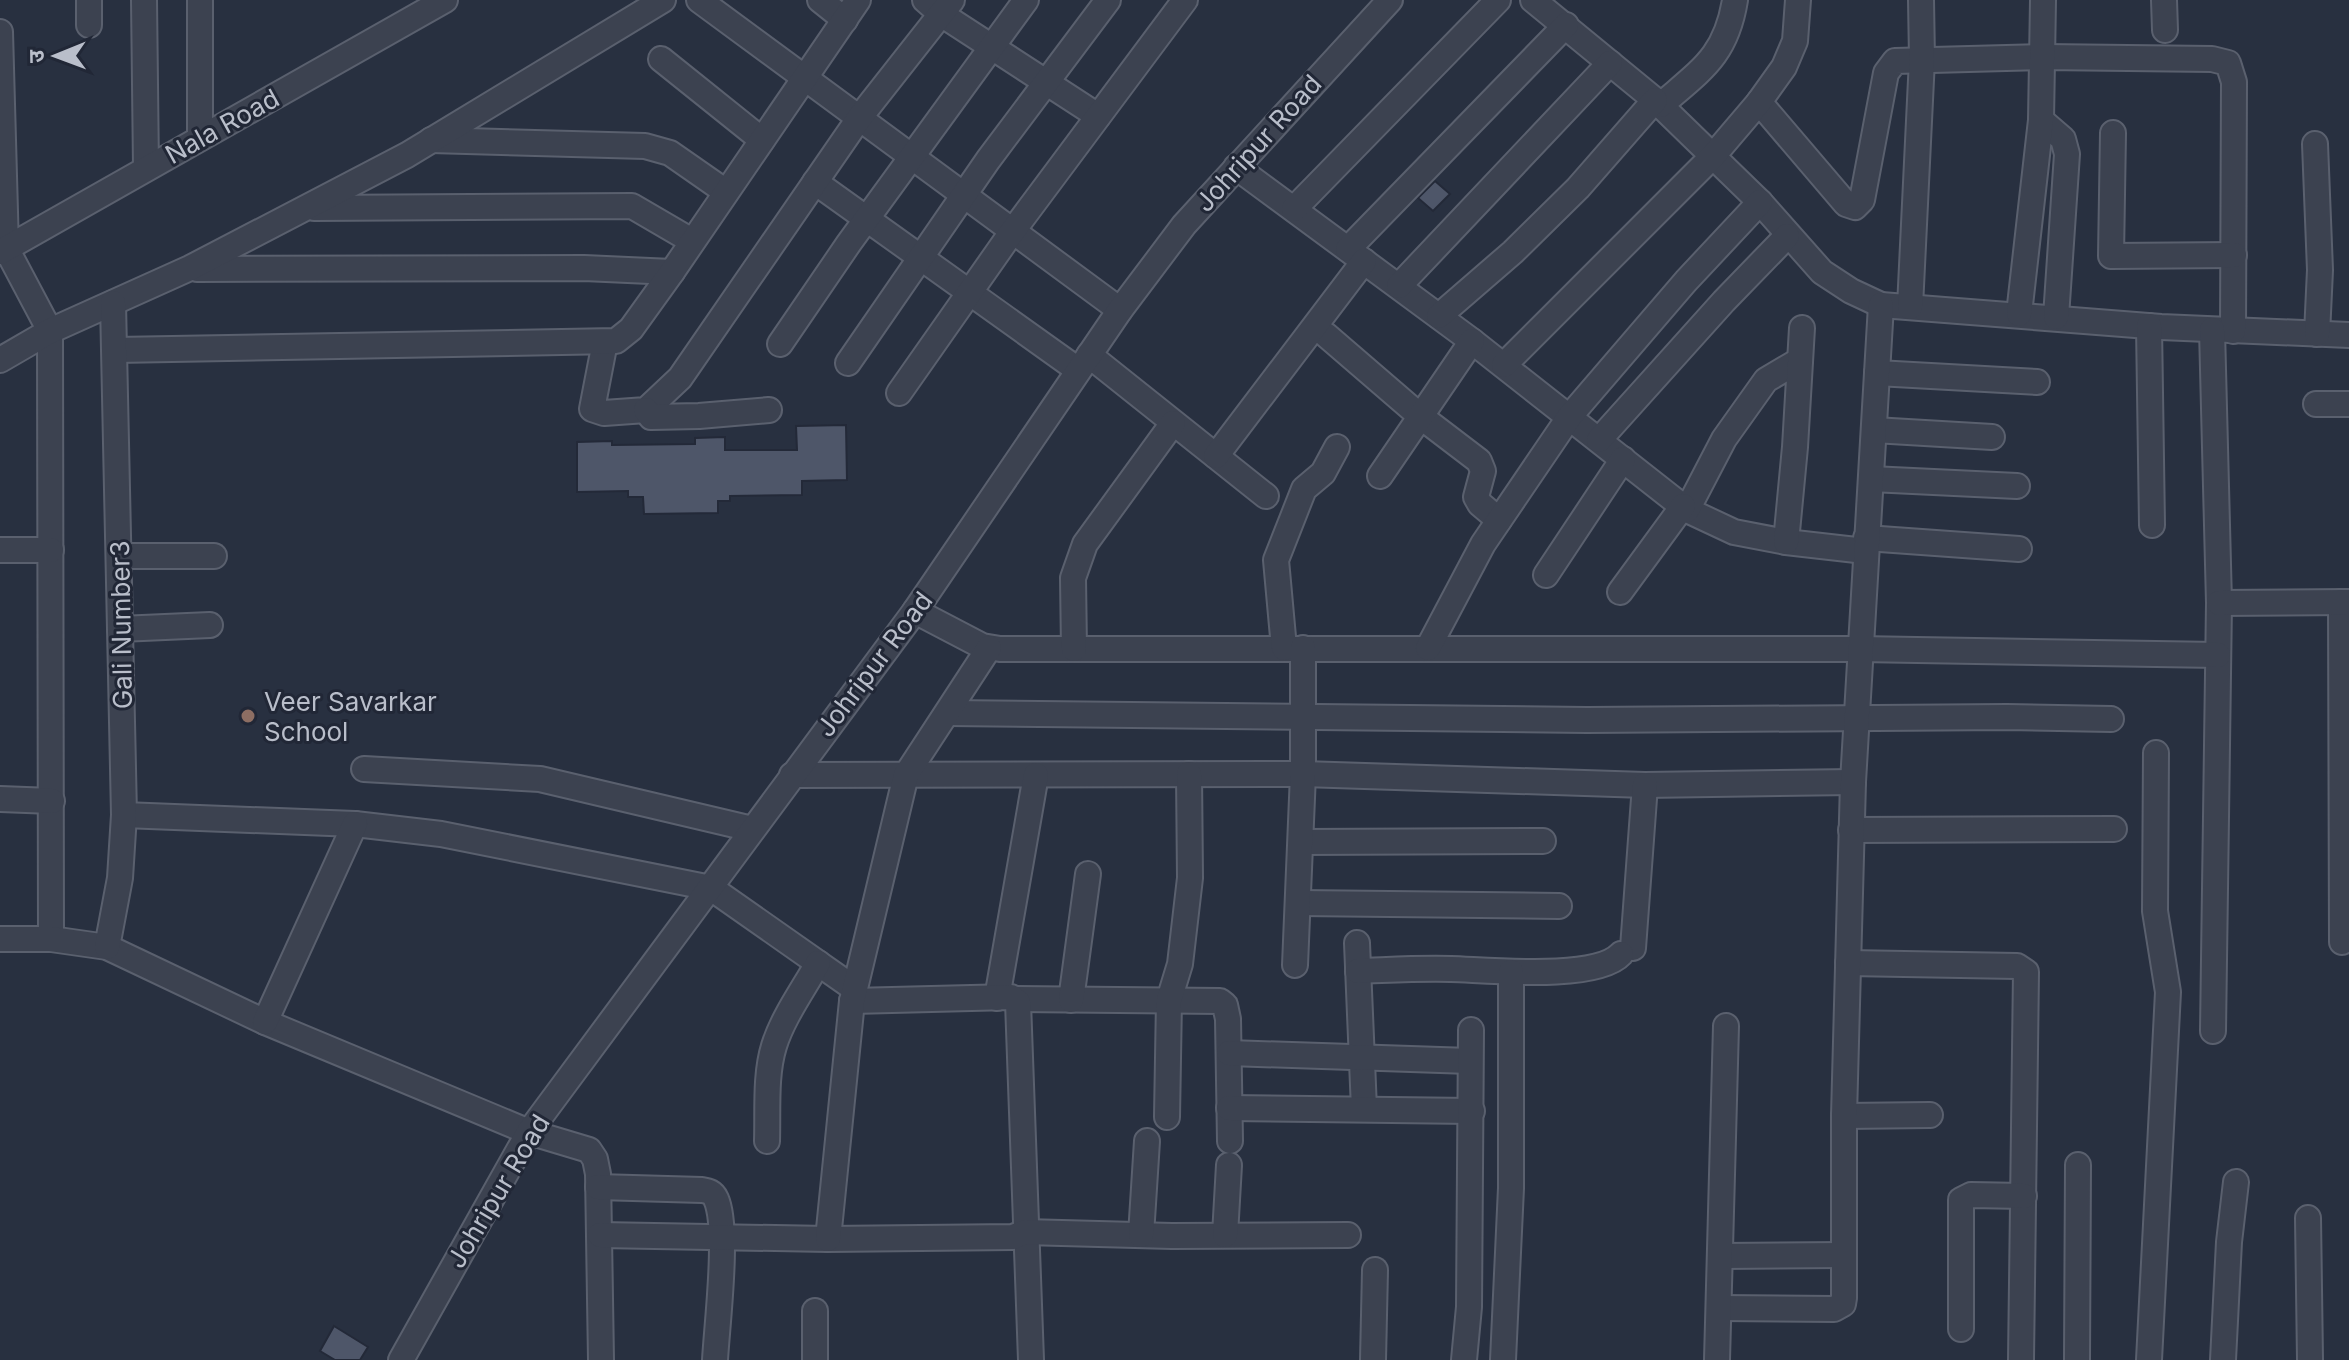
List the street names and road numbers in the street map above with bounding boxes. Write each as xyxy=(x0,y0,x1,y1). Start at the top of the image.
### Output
street label: Johripur Road xyxy=(1188,68,1328,218)
street label: Nala Road xyxy=(160,82,284,170)
street label: Gali Number3 xyxy=(104,540,138,710)
street label: Johripur Road xyxy=(809,585,939,743)
street label: Johripur Road xyxy=(440,1109,556,1273)

